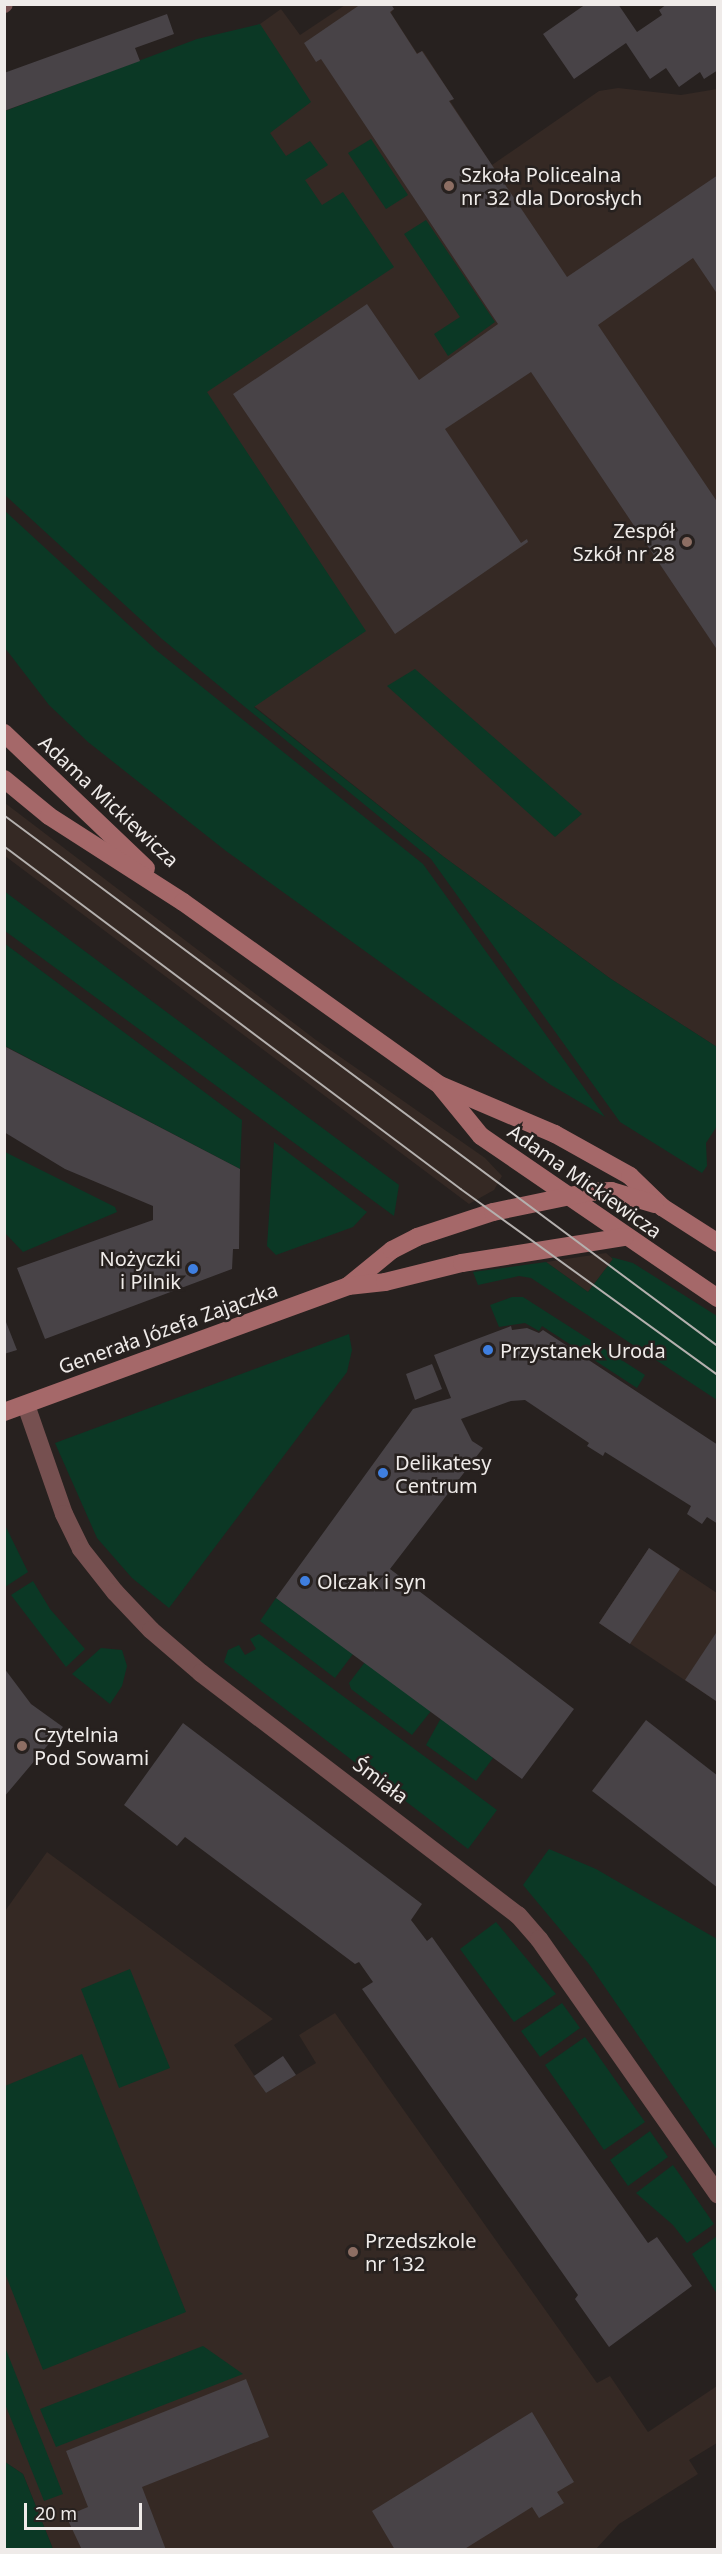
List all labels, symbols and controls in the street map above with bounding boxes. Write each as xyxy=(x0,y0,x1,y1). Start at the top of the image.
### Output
place label: Szkoła Policealna nr 32 dla Dorosłych xyxy=(461,162,642,209)
marker: Szkoła Policealna nr 32 dla Dorosłych xyxy=(442,179,456,193)
place label: Zespół Szkół nr 28 xyxy=(573,518,675,565)
marker: Zespół Szkół nr 28 xyxy=(680,535,694,549)
street label: Adama Mickiewicza xyxy=(34,730,184,872)
street label: Adama Mickiewicza xyxy=(504,1119,666,1243)
place label: Nożyczki i Pilnik xyxy=(99,1246,181,1293)
marker: Nożyczki i Pilnik xyxy=(186,1262,200,1276)
street label: Generała Józefa Zajączka xyxy=(55,1277,281,1379)
place label: Przystanek Uroda xyxy=(500,1338,666,1362)
marker: Przystanek Uroda xyxy=(481,1343,495,1357)
place label: Delikatesy Centrum xyxy=(395,1450,491,1497)
marker: Delikatesy Centrum xyxy=(376,1466,390,1480)
place label: Olczak i syn xyxy=(317,1569,426,1593)
marker: Olczak i syn xyxy=(298,1574,312,1588)
place label: Czytelnia Pod Sowami xyxy=(34,1722,149,1769)
marker: Czytelnia Pod Sowami xyxy=(15,1739,29,1753)
street label: Śmiała xyxy=(349,1752,413,1808)
place label: Przedszkole nr 132 xyxy=(365,2228,477,2275)
marker: Przedszkole nr 132 xyxy=(346,2245,360,2259)
scale bar xyxy=(27,2491,146,2529)
text: 20 m xyxy=(35,2501,77,2525)

